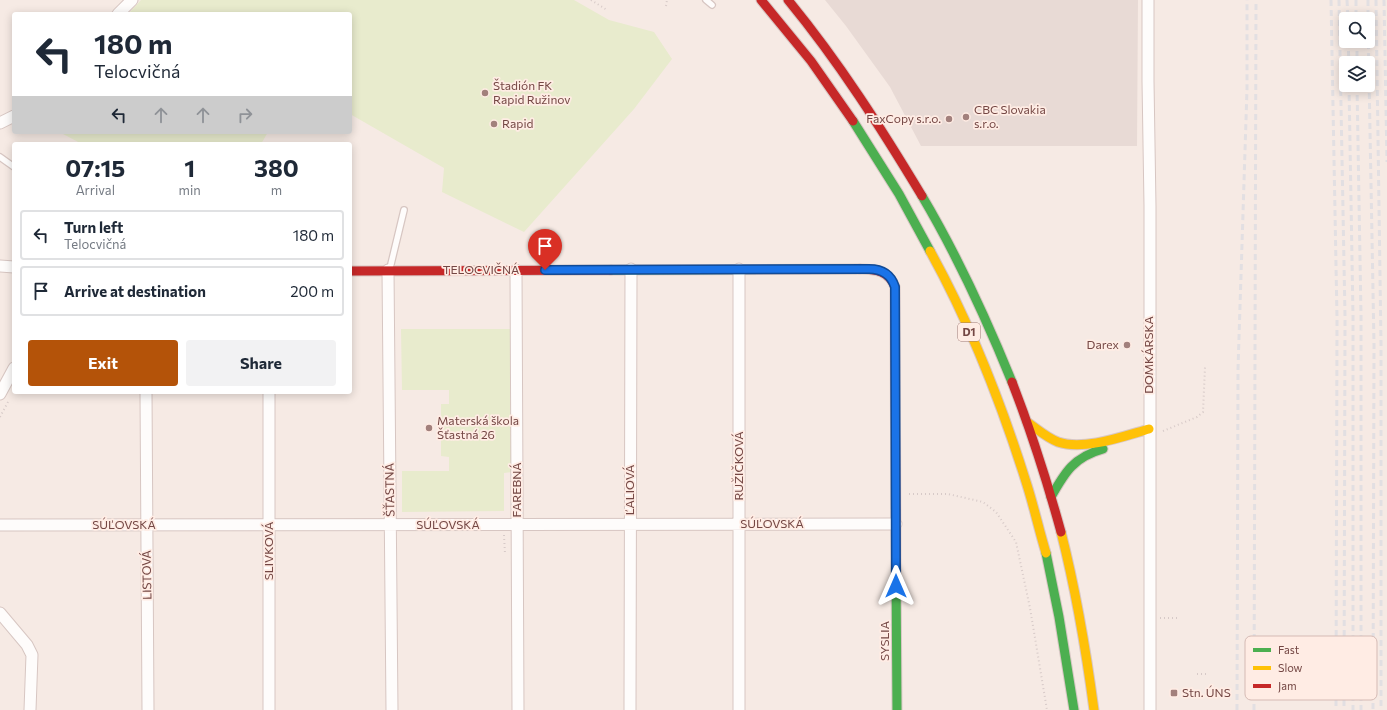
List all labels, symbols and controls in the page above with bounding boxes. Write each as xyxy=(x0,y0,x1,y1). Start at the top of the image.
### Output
map controls xyxy=(1339,12,1375,92)
button: search xyxy=(1339,12,1375,48)
text: 180 m xyxy=(94,26,172,60)
icon: left xyxy=(28,28,80,80)
button: layers xyxy=(1339,56,1375,92)
text: Telocvičná xyxy=(94,60,180,82)
place label: Štadión FK Rapid Ružinov xyxy=(493,78,570,106)
marker: Štadión FK Rapid Ružinov xyxy=(480,88,490,98)
place label: CBC Slovakia s.r.o. xyxy=(974,102,1046,130)
icon: left xyxy=(108,104,130,126)
icon: ahead xyxy=(150,104,172,126)
icon: ahead xyxy=(192,104,214,126)
icon: right xyxy=(234,104,256,126)
place label: FaxCopy s.r.o. xyxy=(866,111,941,125)
marker: CBC Slovakia s.r.o. xyxy=(961,112,971,122)
marker: FaxCopy s.r.o. xyxy=(944,114,954,124)
place label: Rapid xyxy=(502,116,533,130)
marker: Rapid xyxy=(489,119,499,129)
text: 07:15 xyxy=(65,153,125,182)
text: 1 xyxy=(184,153,195,182)
text: 380 xyxy=(254,153,299,182)
text: Arrival xyxy=(76,182,115,198)
text: min xyxy=(179,182,201,198)
text: m xyxy=(271,182,282,198)
text: Turn left xyxy=(64,218,123,236)
icon: left xyxy=(30,224,52,246)
text: 180 m xyxy=(293,226,334,244)
pin xyxy=(528,229,562,270)
icon: arrive xyxy=(534,235,556,257)
text: Telocvičná xyxy=(64,236,126,252)
street label: TELOCVIČNÁ xyxy=(443,262,519,276)
icon: arrive xyxy=(30,280,52,302)
text: Arrive at destination xyxy=(64,282,206,300)
text: 200 m xyxy=(290,282,334,300)
street label: DOMKÁRSKA xyxy=(1141,316,1155,394)
road number: D1 xyxy=(958,323,980,341)
place label: Darex xyxy=(1087,337,1120,351)
button: Exit xyxy=(28,340,178,386)
button: Share xyxy=(186,340,336,386)
marker: Darex xyxy=(1122,340,1132,350)
place label: Materská škola Šťastná 26 xyxy=(437,413,519,441)
marker: Materská škola Šťastná 26 xyxy=(424,423,434,433)
street label: RUŽIČKOVÁ xyxy=(731,431,745,501)
street label: ŠŤASTNÁ xyxy=(382,463,396,517)
street label: FAREBNÁ xyxy=(509,463,523,517)
street label: ĽALIOVÁ xyxy=(622,465,636,515)
street label: SÚĽOVSKÁ xyxy=(740,516,804,530)
street label: SÚĽOVSKÁ xyxy=(92,517,156,531)
street label: SÚĽOVSKÁ xyxy=(416,517,480,531)
street label: SLIVKOVÁ xyxy=(261,522,275,580)
street label: LISTOVÁ xyxy=(139,550,153,600)
position arrow xyxy=(875,565,917,607)
street label: SYSLIA xyxy=(877,621,891,661)
legend xyxy=(1245,636,1377,700)
text: Fast xyxy=(1278,643,1300,656)
text: Slow xyxy=(1278,661,1303,674)
text: Jam xyxy=(1278,679,1297,693)
place label: Stn. ÚNS xyxy=(1182,685,1231,699)
marker: Stn. ÚNS xyxy=(1169,688,1179,698)

